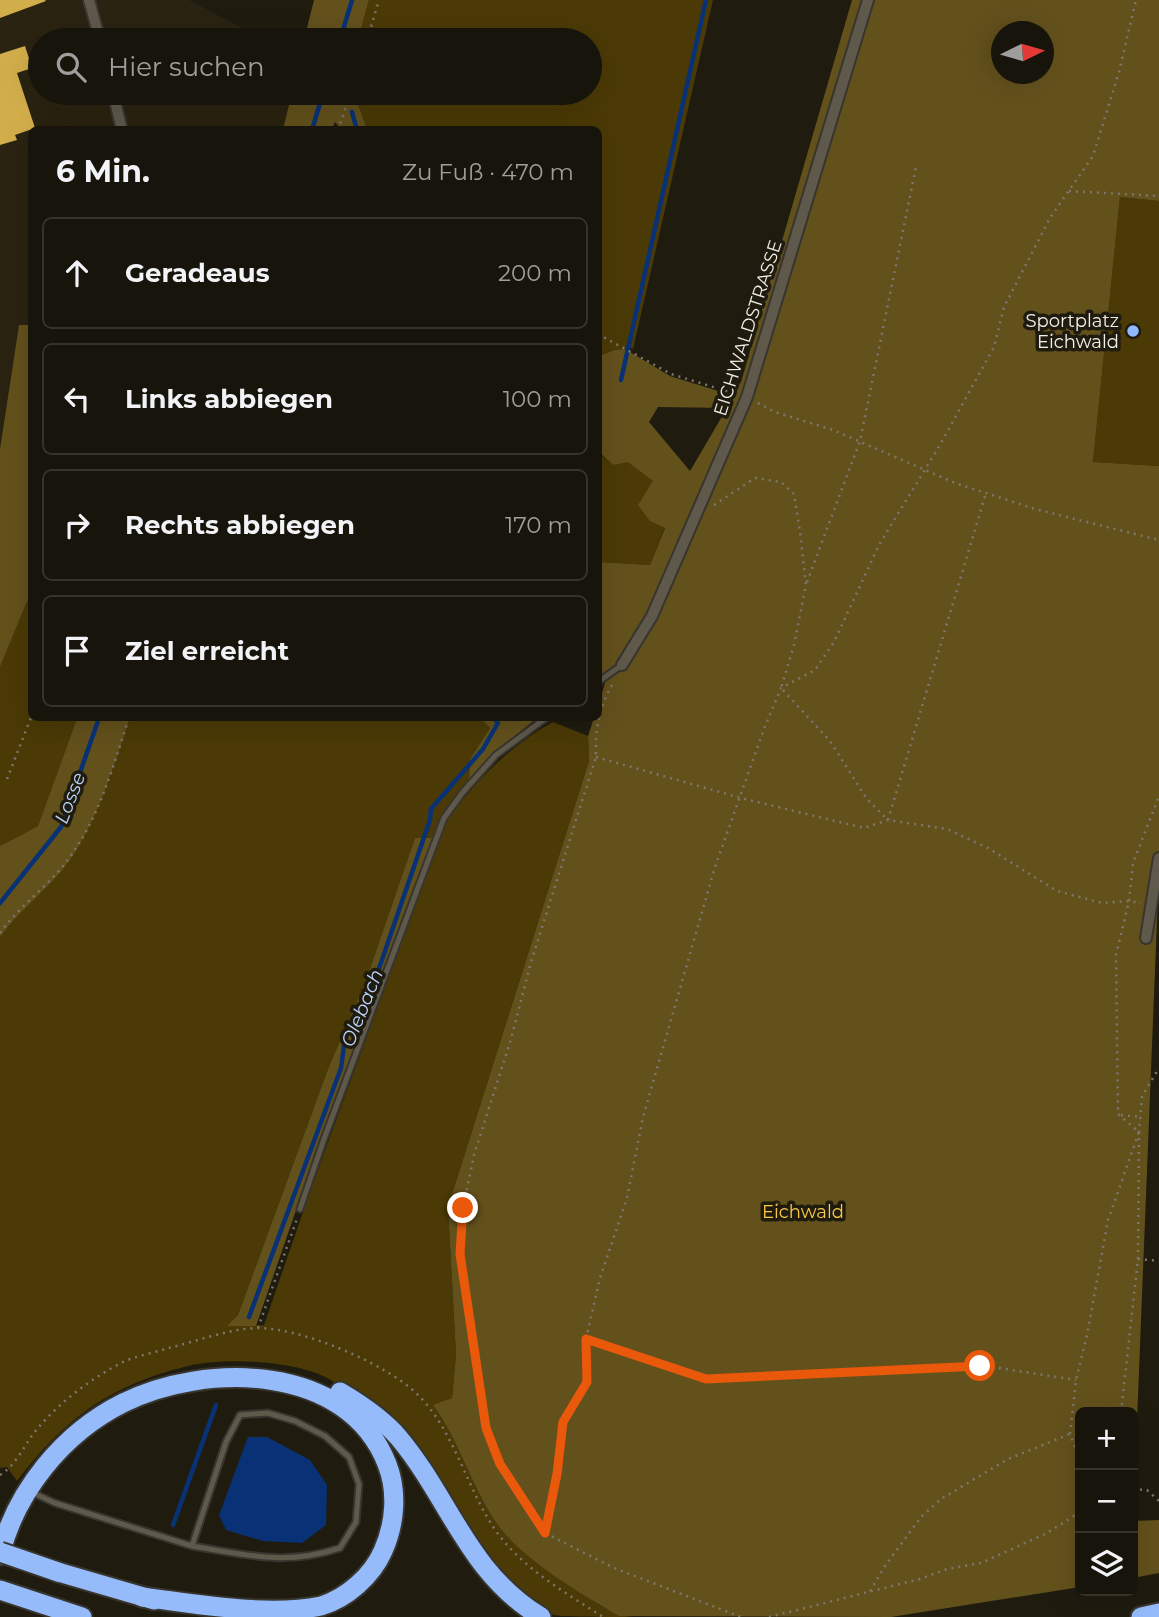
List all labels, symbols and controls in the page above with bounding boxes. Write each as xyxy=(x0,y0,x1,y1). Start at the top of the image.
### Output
north arrow xyxy=(991,21,1054,84)
search box xyxy=(28,28,602,105)
icon: search xyxy=(52,48,90,86)
text: Hier suchen xyxy=(108,51,265,83)
text: 6 Min. xyxy=(56,153,150,190)
text: Zu Fuß · 470 m xyxy=(402,158,574,186)
street label: EICHWALDSTRASSE xyxy=(709,237,787,419)
icon: ahead xyxy=(58,254,96,292)
text: Geradeaus xyxy=(125,257,270,289)
text: 200 m xyxy=(498,259,572,287)
place label: Sportplatz Eichwald xyxy=(1025,310,1119,353)
marker: Sportplatz Eichwald xyxy=(1125,323,1141,339)
icon: left xyxy=(58,380,96,418)
text: Links abbiegen xyxy=(125,383,333,415)
text: 100 m xyxy=(503,385,572,413)
icon: right xyxy=(58,506,96,544)
text: Rechts abbiegen xyxy=(125,509,355,541)
text: 170 m xyxy=(505,511,572,539)
icon: arrive xyxy=(58,632,96,670)
text: Ziel erreicht xyxy=(125,635,289,667)
water label: Losse xyxy=(50,769,90,827)
water label: Olebach xyxy=(336,966,388,1050)
route end xyxy=(447,1192,478,1223)
park label: Eichwald xyxy=(762,1201,844,1223)
route start xyxy=(964,1350,995,1381)
map controls xyxy=(1075,1407,1138,1596)
button: + xyxy=(1075,1407,1138,1470)
button: − xyxy=(1075,1470,1138,1533)
button: layers xyxy=(1075,1533,1138,1596)

